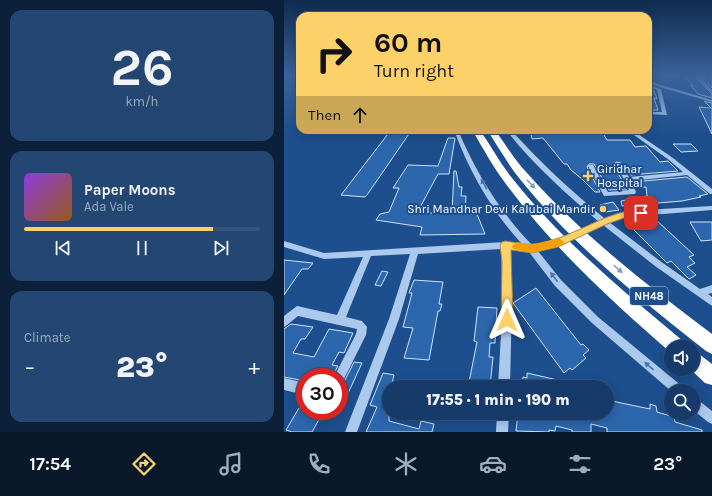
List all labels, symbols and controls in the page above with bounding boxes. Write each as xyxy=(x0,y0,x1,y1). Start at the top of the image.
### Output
text: 60 m xyxy=(374,26,442,59)
icon: right xyxy=(308,28,360,80)
text: 26 xyxy=(110,37,174,98)
text: Turn right xyxy=(374,60,454,82)
text: km/h xyxy=(126,94,158,109)
icon: ahead xyxy=(349,104,371,126)
text: Then xyxy=(308,106,341,124)
place label: Giridhar Hospital xyxy=(597,162,643,190)
marker: Giridhar Hospital xyxy=(582,170,594,182)
one-way arrow xyxy=(480,178,487,190)
one-way arrow xyxy=(526,179,535,188)
text: Paper Moons xyxy=(84,181,176,199)
pin xyxy=(624,196,658,230)
text: Ada Vale xyxy=(84,199,134,214)
place label: Shri Mandhar Devi Kalubai Mandir xyxy=(407,202,596,216)
icon: arrive xyxy=(630,202,652,224)
marker: Shri Mandhar Devi Kalubai Mandir xyxy=(598,204,608,214)
icon: previous xyxy=(52,237,74,259)
icon: pause xyxy=(131,237,153,259)
icon: next xyxy=(210,237,232,259)
one-way arrow xyxy=(613,264,623,273)
one-way arrow xyxy=(550,272,558,283)
road number: NH48 xyxy=(630,287,668,305)
position arrow xyxy=(486,299,528,341)
text: Climate xyxy=(24,330,70,345)
map controls xyxy=(664,340,700,420)
button: sound xyxy=(664,340,700,376)
text: 23° xyxy=(116,349,168,385)
text: − xyxy=(24,354,36,380)
text: + xyxy=(248,354,260,380)
one-way arrow xyxy=(643,362,654,371)
speed limit sign: 30 xyxy=(296,368,348,420)
button: search xyxy=(664,384,700,420)
text: 17:55 · 1 min · 190 m xyxy=(426,391,570,409)
icon: directions xyxy=(130,450,158,478)
icon: music xyxy=(217,450,245,478)
icon: phone xyxy=(305,450,333,478)
icon: climate xyxy=(392,450,420,478)
icon: car xyxy=(479,450,507,478)
icon: filters xyxy=(566,450,594,478)
text: 17:54 xyxy=(30,453,71,475)
text: 23° xyxy=(653,453,682,475)

